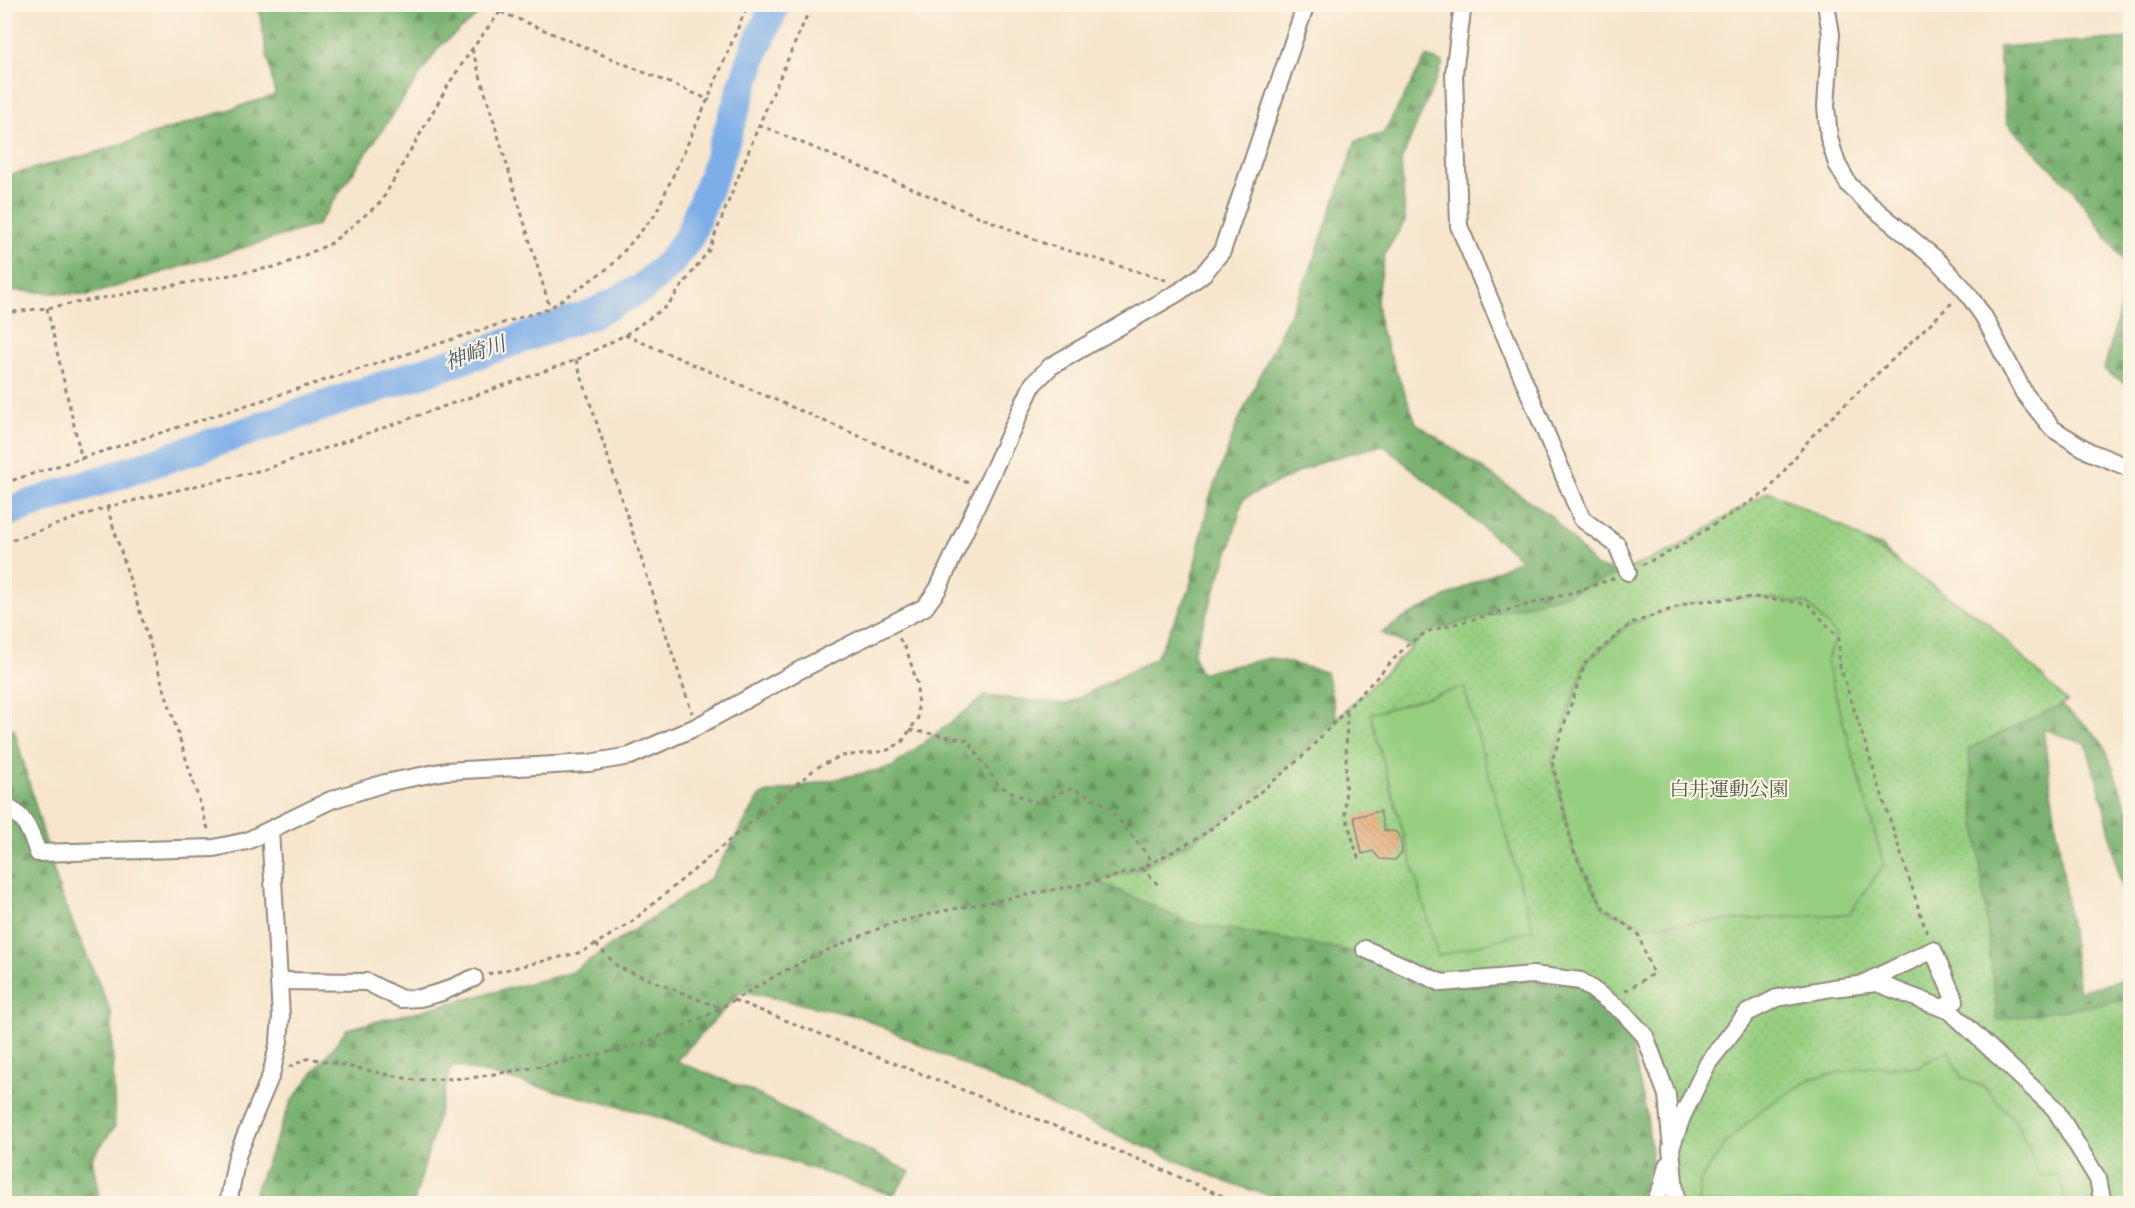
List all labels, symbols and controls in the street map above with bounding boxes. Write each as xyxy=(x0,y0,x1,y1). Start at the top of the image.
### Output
water label: 神崎川 xyxy=(441,329,512,377)
park label: 白井運動公園 xyxy=(1669,776,1789,803)

